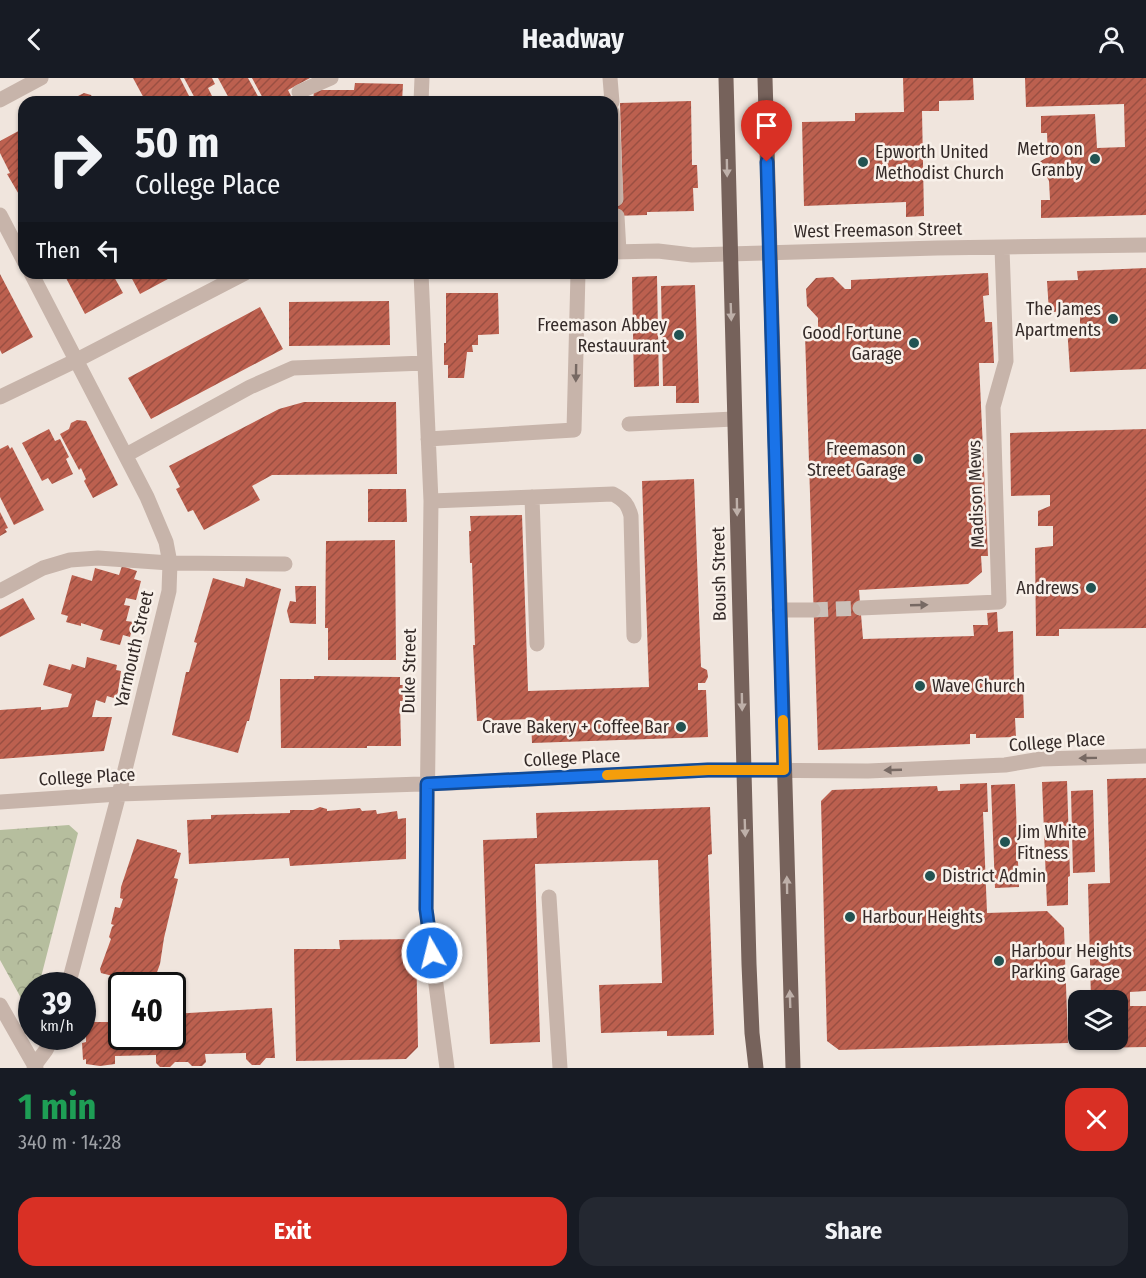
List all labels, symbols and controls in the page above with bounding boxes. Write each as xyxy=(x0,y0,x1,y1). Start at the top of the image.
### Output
icon: back xyxy=(18,23,51,56)
text: Headway xyxy=(522,23,624,55)
icon: person xyxy=(1095,23,1128,56)
pin xyxy=(741,100,792,162)
icon: arrive xyxy=(750,109,783,142)
text: 50 m xyxy=(135,118,219,168)
icon: right xyxy=(36,120,114,198)
place label: Metro on Granby xyxy=(1017,138,1083,181)
place label: Epworth United Methodist Church xyxy=(875,141,1004,184)
marker: Metro on Granby xyxy=(1088,152,1102,166)
marker: Epworth United Methodist Church xyxy=(856,155,870,169)
one-way arrow xyxy=(723,159,732,178)
text: College Place xyxy=(135,169,280,201)
street label: West Freemason Street xyxy=(794,218,963,242)
icon: left xyxy=(92,234,125,267)
text: Then xyxy=(36,237,80,264)
place label: The James Apartments xyxy=(1015,298,1101,341)
one-way arrow xyxy=(727,303,736,322)
marker: The James Apartments xyxy=(1106,312,1120,326)
place label: Freemason Abbey Restauurant xyxy=(537,314,667,357)
place label: Good Fortune Garage xyxy=(802,322,902,365)
marker: Freemason Abbey Restauurant xyxy=(672,328,686,342)
marker: Good Fortune Garage xyxy=(907,336,921,350)
one-way arrow xyxy=(571,364,580,383)
place label: Freemason Street Garage xyxy=(807,438,906,481)
street label: Madison Mews xyxy=(963,439,989,548)
marker: Freemason Street Garage xyxy=(911,452,925,466)
one-way arrow xyxy=(732,497,741,516)
street label: Boush Street xyxy=(707,527,731,621)
place label: Andrews xyxy=(1016,577,1079,599)
marker: Andrews xyxy=(1084,581,1098,595)
street label: Yarmouth Street xyxy=(110,588,158,710)
one-way arrow xyxy=(909,601,928,610)
street label: Duke Street xyxy=(397,628,421,714)
place label: Wave Church xyxy=(932,675,1025,697)
marker: Wave Church xyxy=(913,679,927,693)
one-way arrow xyxy=(737,692,746,711)
place label: Crave Bakery + Coffee Bar xyxy=(482,716,670,738)
marker: Crave Bakery + Coffee Bar xyxy=(674,720,688,734)
street label: College Place xyxy=(1008,728,1106,756)
street label: College Place xyxy=(523,744,621,772)
one-way arrow xyxy=(1078,753,1097,762)
street label: College Place xyxy=(38,763,136,791)
one-way arrow xyxy=(884,766,903,775)
one-way arrow xyxy=(741,819,750,838)
place label: Jim White Fitness xyxy=(1017,821,1087,864)
marker: Jim White Fitness xyxy=(998,835,1012,849)
place label: District Admin xyxy=(942,865,1046,887)
marker: District Admin xyxy=(923,869,937,883)
one-way arrow xyxy=(782,875,792,894)
place label: Harbour Heights xyxy=(862,906,983,928)
marker: Harbour Heights xyxy=(843,910,857,924)
position arrow xyxy=(400,921,464,985)
place label: Harbour Heights Parking Garage xyxy=(1011,940,1132,983)
marker: Harbour Heights Parking Garage xyxy=(992,954,1006,968)
speed limit sign: 40 xyxy=(108,972,186,1050)
text: 39 xyxy=(42,986,72,1022)
one-way arrow xyxy=(785,989,795,1008)
map controls xyxy=(1068,990,1128,1050)
button: layers xyxy=(1068,990,1128,1050)
text: km/h xyxy=(40,1017,74,1035)
text: 1 min xyxy=(18,1085,96,1129)
button: close xyxy=(1065,1088,1128,1151)
text: 340 m · 14:28 xyxy=(18,1130,121,1154)
button: Exit xyxy=(18,1197,567,1266)
button: Share xyxy=(579,1197,1128,1266)

